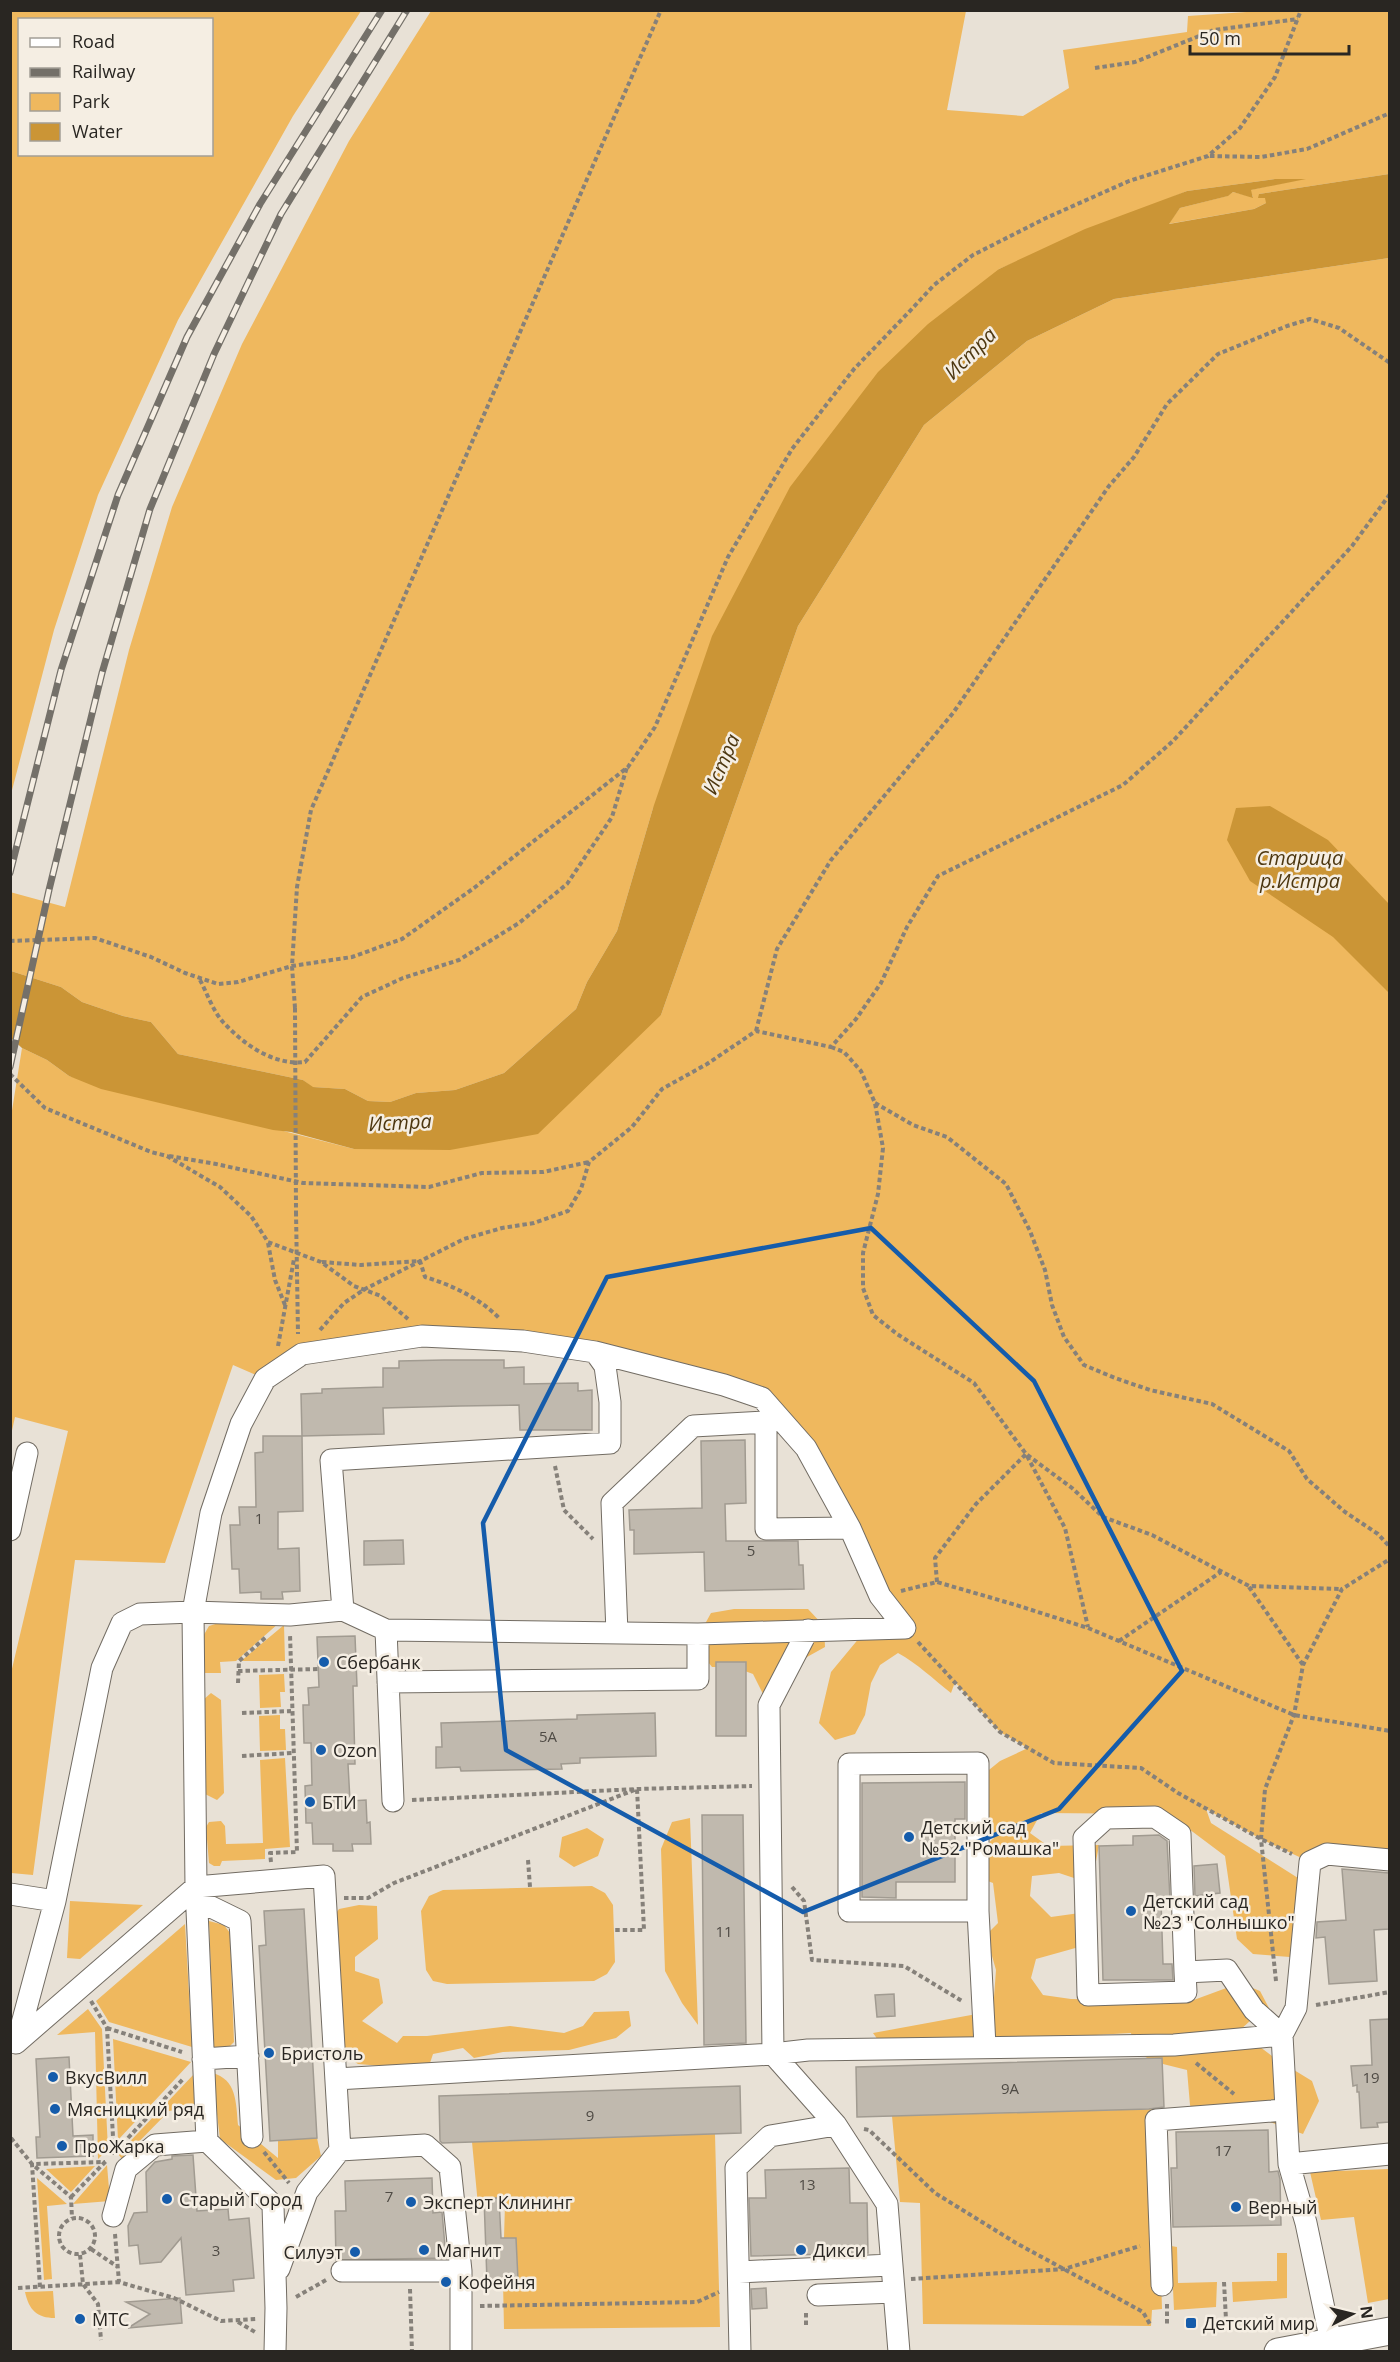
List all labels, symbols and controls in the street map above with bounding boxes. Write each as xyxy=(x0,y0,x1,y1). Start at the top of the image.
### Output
legend xyxy=(18,18,213,156)
scale bar xyxy=(1190,18,1349,56)
text: 50 m xyxy=(1199,26,1241,50)
text: Road xyxy=(72,29,115,53)
text: Railway xyxy=(72,59,136,83)
text: Park xyxy=(72,89,110,113)
text: Water xyxy=(72,119,123,143)
water label: Истра xyxy=(938,321,1002,385)
water label: Истра xyxy=(696,730,746,798)
water label: Старица р.Истра xyxy=(1257,844,1343,894)
water label: Истра xyxy=(368,1107,432,1137)
house number: 1 xyxy=(255,1508,263,1528)
house number: 5 xyxy=(747,1540,755,1560)
place label: Сбербанк xyxy=(336,1650,421,1674)
marker: Сбербанк xyxy=(317,1655,331,1669)
house number: 5А xyxy=(539,1726,558,1746)
place label: Ozon xyxy=(333,1738,377,1762)
marker: Ozon xyxy=(314,1743,328,1757)
place label: БТИ xyxy=(322,1790,357,1814)
marker: БТИ xyxy=(303,1795,317,1809)
place label: Детский сад №52 "Ромашка" xyxy=(921,1815,1059,1860)
marker: Детский сад №52 "Ромашка" xyxy=(902,1830,916,1844)
place label: Детский сад №23 "Солнышко" xyxy=(1143,1889,1295,1934)
marker: Детский сад №23 "Солнышко" xyxy=(1124,1904,1138,1918)
house number: 11 xyxy=(715,1921,733,1941)
place label: Бристоль xyxy=(281,2041,363,2065)
marker: Бристоль xyxy=(262,2046,276,2060)
place label: ВкусВилл xyxy=(65,2065,147,2089)
house number: 19 xyxy=(1362,2067,1380,2087)
marker: ВкусВилл xyxy=(46,2070,60,2084)
house number: 9А xyxy=(1001,2078,1020,2098)
place label: Мясницкий ряд xyxy=(67,2097,204,2121)
marker: Мясницкий ряд xyxy=(48,2102,62,2116)
house number: 9 xyxy=(586,2105,594,2125)
place label: ПроЖарка xyxy=(74,2134,164,2158)
marker: ПроЖарка xyxy=(55,2139,69,2153)
house number: 17 xyxy=(1214,2140,1232,2160)
house number: 13 xyxy=(798,2174,816,2194)
house number: 7 xyxy=(385,2186,393,2206)
place label: Старый Город xyxy=(179,2187,302,2211)
place label: Эксперт Клининг xyxy=(423,2190,573,2214)
marker: Старый Город xyxy=(160,2192,174,2206)
marker: Эксперт Клининг xyxy=(404,2195,418,2209)
place label: Верный xyxy=(1248,2195,1317,2219)
marker: Верный xyxy=(1229,2200,1243,2214)
place label: Магнит xyxy=(436,2238,502,2262)
place label: Дикси xyxy=(813,2238,866,2262)
house number: 3 xyxy=(212,2240,220,2260)
place label: Силуэт xyxy=(284,2240,344,2264)
marker: Магнит xyxy=(417,2243,431,2257)
marker: Дикси xyxy=(794,2243,808,2257)
marker: Силуэт xyxy=(348,2245,362,2259)
place label: Кофейня xyxy=(458,2270,536,2294)
marker: Кофейня xyxy=(439,2275,453,2289)
north arrow xyxy=(1322,2284,1382,2344)
text: N xyxy=(1355,2304,1379,2320)
place label: МТС xyxy=(92,2307,129,2331)
place label: Детский мир xyxy=(1203,2311,1315,2335)
marker: МТС xyxy=(73,2312,87,2326)
marker: Детский мир xyxy=(1184,2316,1198,2330)

